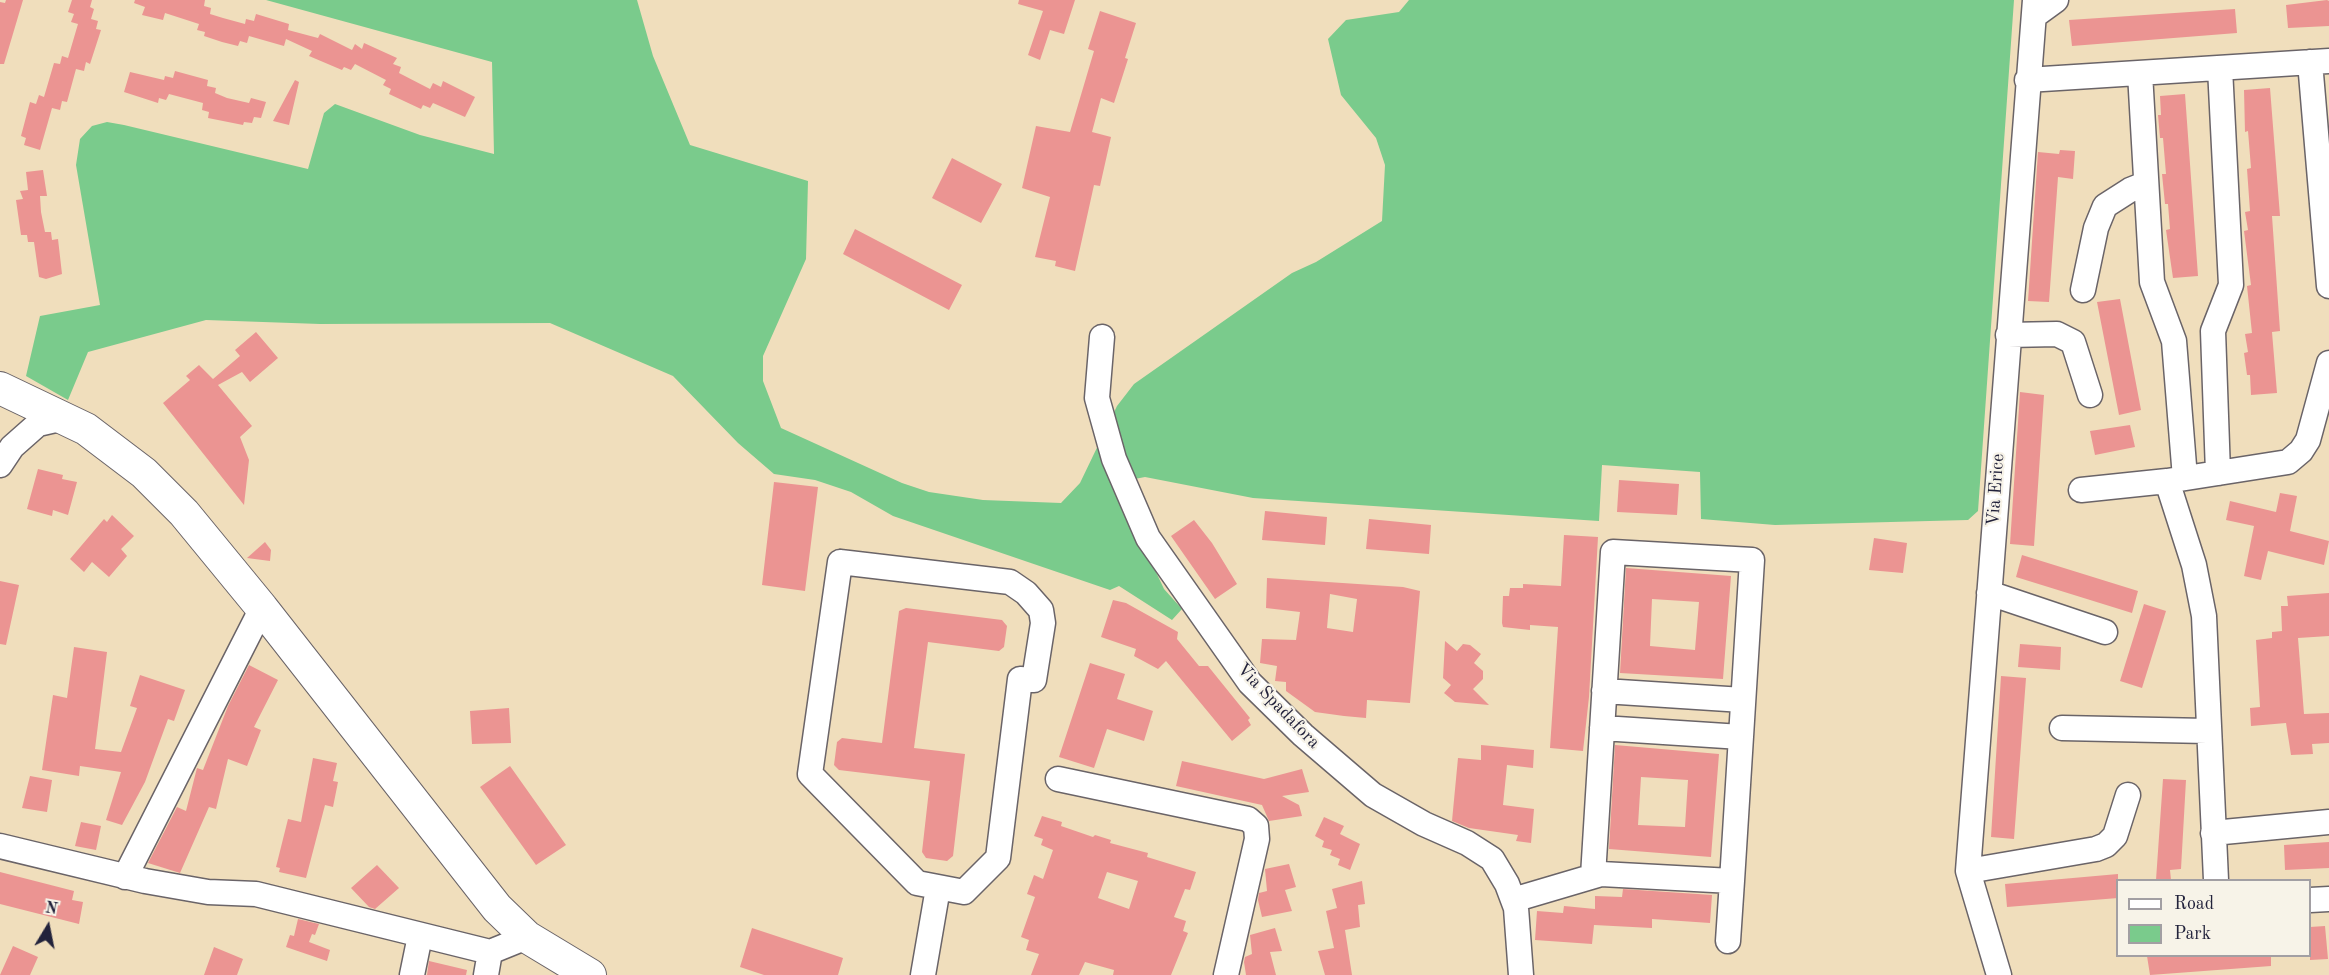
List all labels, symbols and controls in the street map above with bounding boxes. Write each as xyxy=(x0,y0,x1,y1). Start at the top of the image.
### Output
street label: Via Erice xyxy=(1983,453,2009,527)
street label: Via Spadafora xyxy=(1232,659,1324,753)
legend xyxy=(2116,879,2311,957)
text: Road xyxy=(2174,895,2214,913)
north arrow xyxy=(18,897,78,957)
text: N xyxy=(44,900,59,918)
text: Park xyxy=(2174,925,2211,943)

